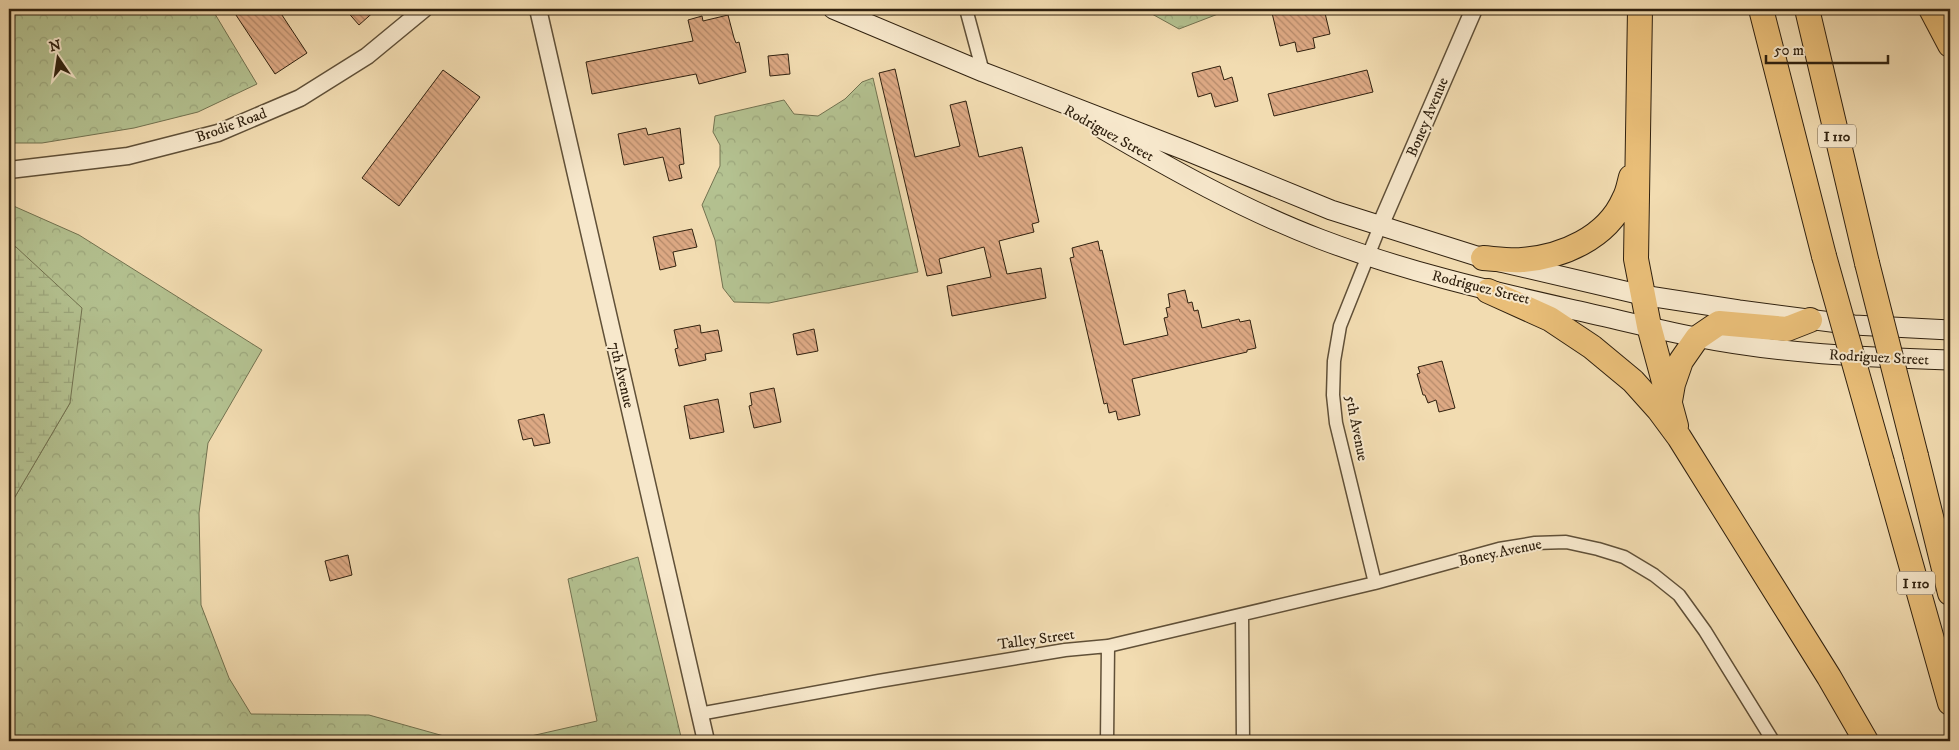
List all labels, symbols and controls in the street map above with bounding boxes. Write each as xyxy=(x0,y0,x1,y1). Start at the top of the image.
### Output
north arrow xyxy=(32,32,82,82)
scale bar xyxy=(1766,32,1889,64)
text: N xyxy=(48,36,63,56)
text: 50 m xyxy=(1774,41,1804,60)
street label: Boney Avenue xyxy=(1402,75,1453,160)
street label: Rodriguez Street xyxy=(1060,101,1157,166)
street label: Brodie Road xyxy=(193,104,270,147)
road number: I 110 xyxy=(1818,124,1856,148)
street label: Rodriguez Street xyxy=(1430,266,1532,309)
street label: 7th Avenue xyxy=(605,340,638,410)
street label: Rodriguez Street xyxy=(1828,345,1930,370)
street label: 5th Avenue xyxy=(1341,394,1372,463)
street label: Boney Avenue xyxy=(1457,534,1543,571)
road number: I 110 xyxy=(1897,572,1935,594)
street label: Talley Street xyxy=(996,625,1076,654)

